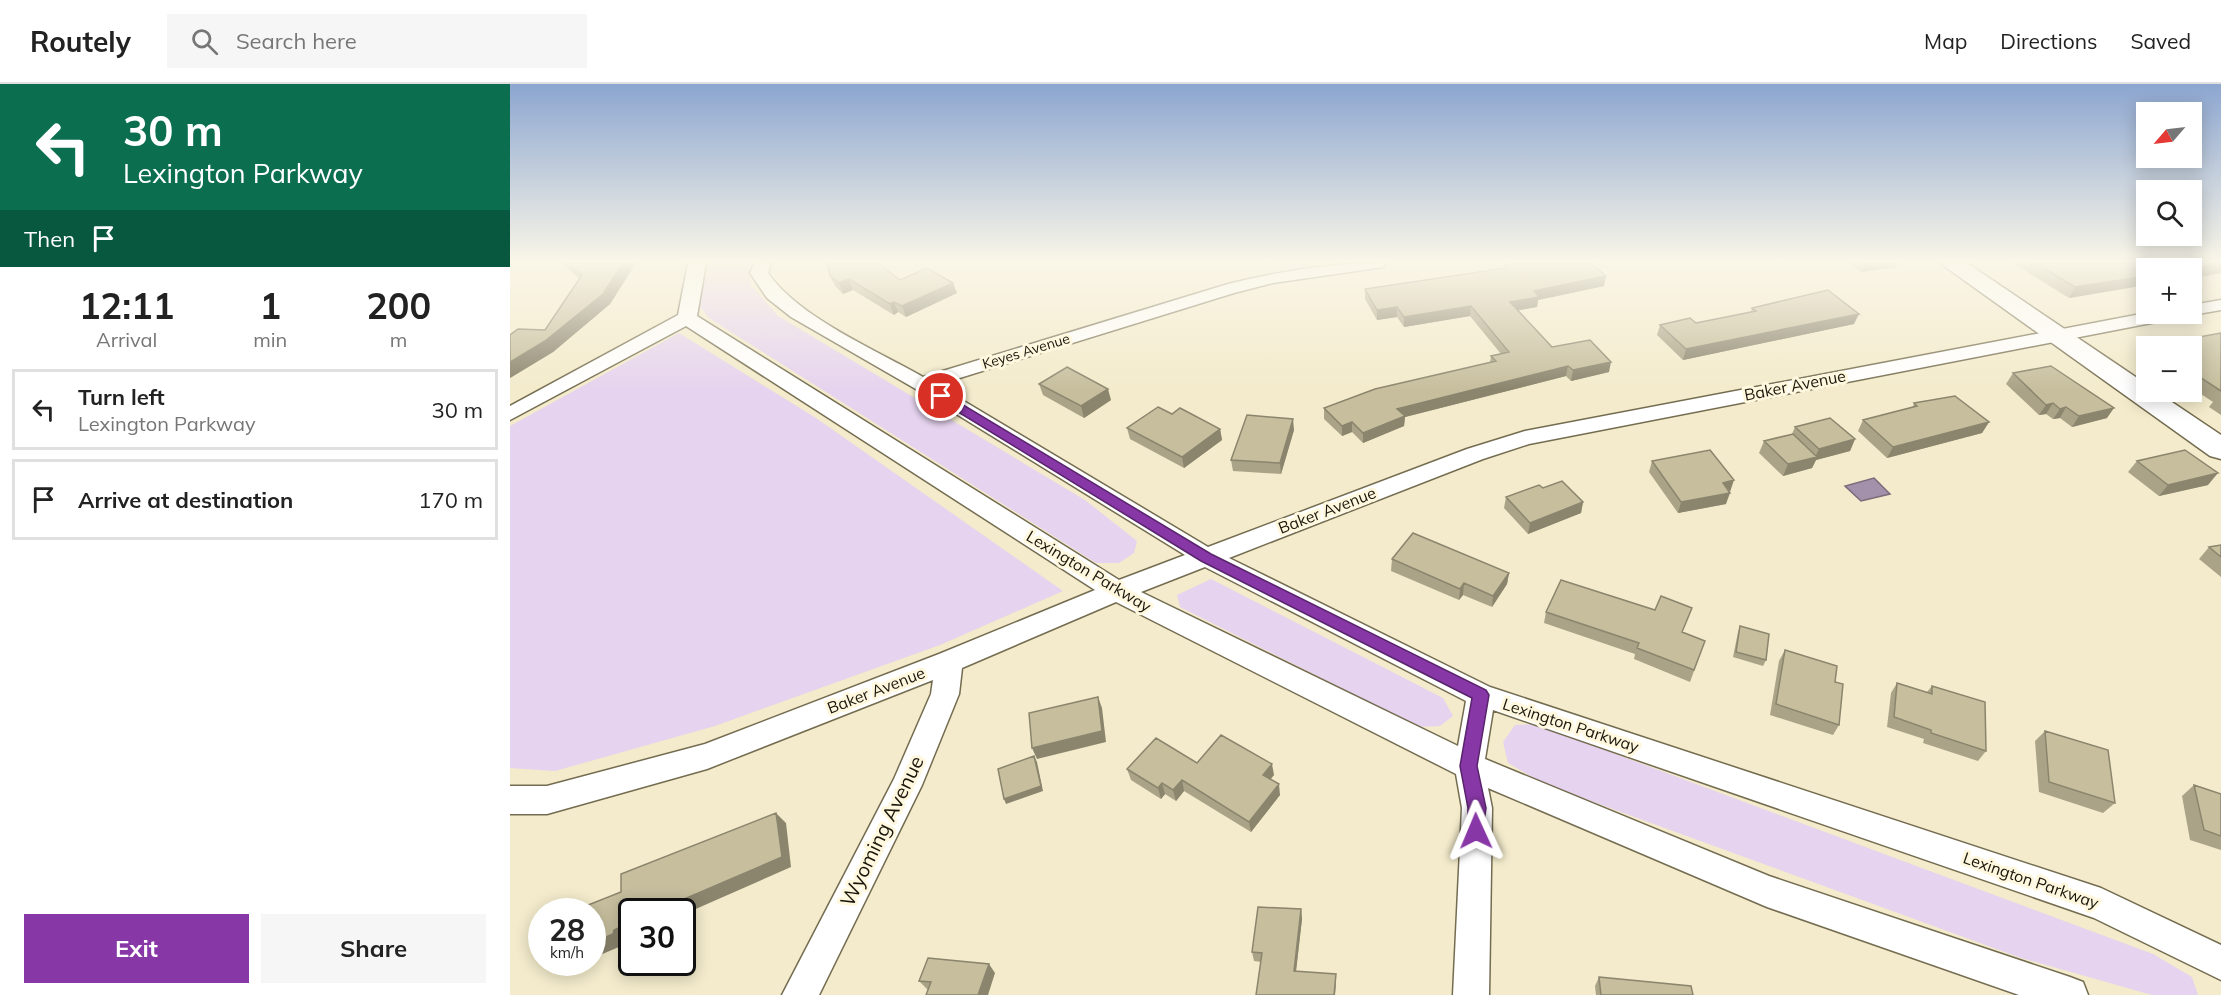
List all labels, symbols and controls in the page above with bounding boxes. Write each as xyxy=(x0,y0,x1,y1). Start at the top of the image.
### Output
search box xyxy=(167,14,587,68)
text: Routely xyxy=(30,24,131,59)
icon: search xyxy=(188,25,221,58)
text: Search here xyxy=(236,27,357,55)
text: Map xyxy=(1924,28,1967,54)
text: Directions xyxy=(2000,28,2097,54)
text: Saved xyxy=(2130,28,2191,54)
north arrow xyxy=(2136,102,2202,168)
map controls xyxy=(2136,102,2202,402)
text: 30 m xyxy=(123,104,223,157)
icon: left xyxy=(24,108,102,186)
text: Lexington Parkway xyxy=(123,156,363,190)
button: search xyxy=(2136,180,2202,246)
icon: arrive xyxy=(87,222,120,255)
text: Then xyxy=(24,225,75,253)
button: + xyxy=(2136,258,2202,324)
text: 12:11 xyxy=(79,283,174,328)
text: 1 xyxy=(259,283,281,328)
text: 200 xyxy=(366,283,431,328)
text: Arrival xyxy=(96,327,157,352)
text: min xyxy=(253,327,287,352)
text: m xyxy=(390,327,407,352)
street label: Keyes Avenue xyxy=(980,329,1072,373)
button: − xyxy=(2136,336,2202,402)
street label: Baker Avenue xyxy=(1743,365,1847,405)
pin xyxy=(915,370,966,421)
icon: arrive xyxy=(924,379,957,412)
text: Turn left xyxy=(78,383,165,411)
icon: left xyxy=(27,393,60,426)
text: 30 m xyxy=(432,396,483,424)
text: Lexington Parkway xyxy=(78,411,256,436)
street label: Baker Avenue xyxy=(1275,482,1379,538)
icon: arrive xyxy=(27,483,60,516)
text: Arrive at destination xyxy=(78,486,293,514)
text: 170 m xyxy=(418,486,483,514)
street label: Lexington Parkway xyxy=(1023,526,1155,616)
street label: Baker Avenue xyxy=(824,662,928,718)
street label: Lexington Parkway xyxy=(1500,694,1642,757)
street label: Wyoming Avenue xyxy=(834,751,929,910)
position arrow xyxy=(1444,799,1508,863)
street label: Lexington Parkway xyxy=(1961,847,2102,913)
speed limit sign: 30 xyxy=(618,898,696,976)
text: 28 xyxy=(549,911,585,949)
button: Exit xyxy=(24,914,249,983)
button: Share xyxy=(261,914,486,983)
text: km/h xyxy=(550,943,584,962)

